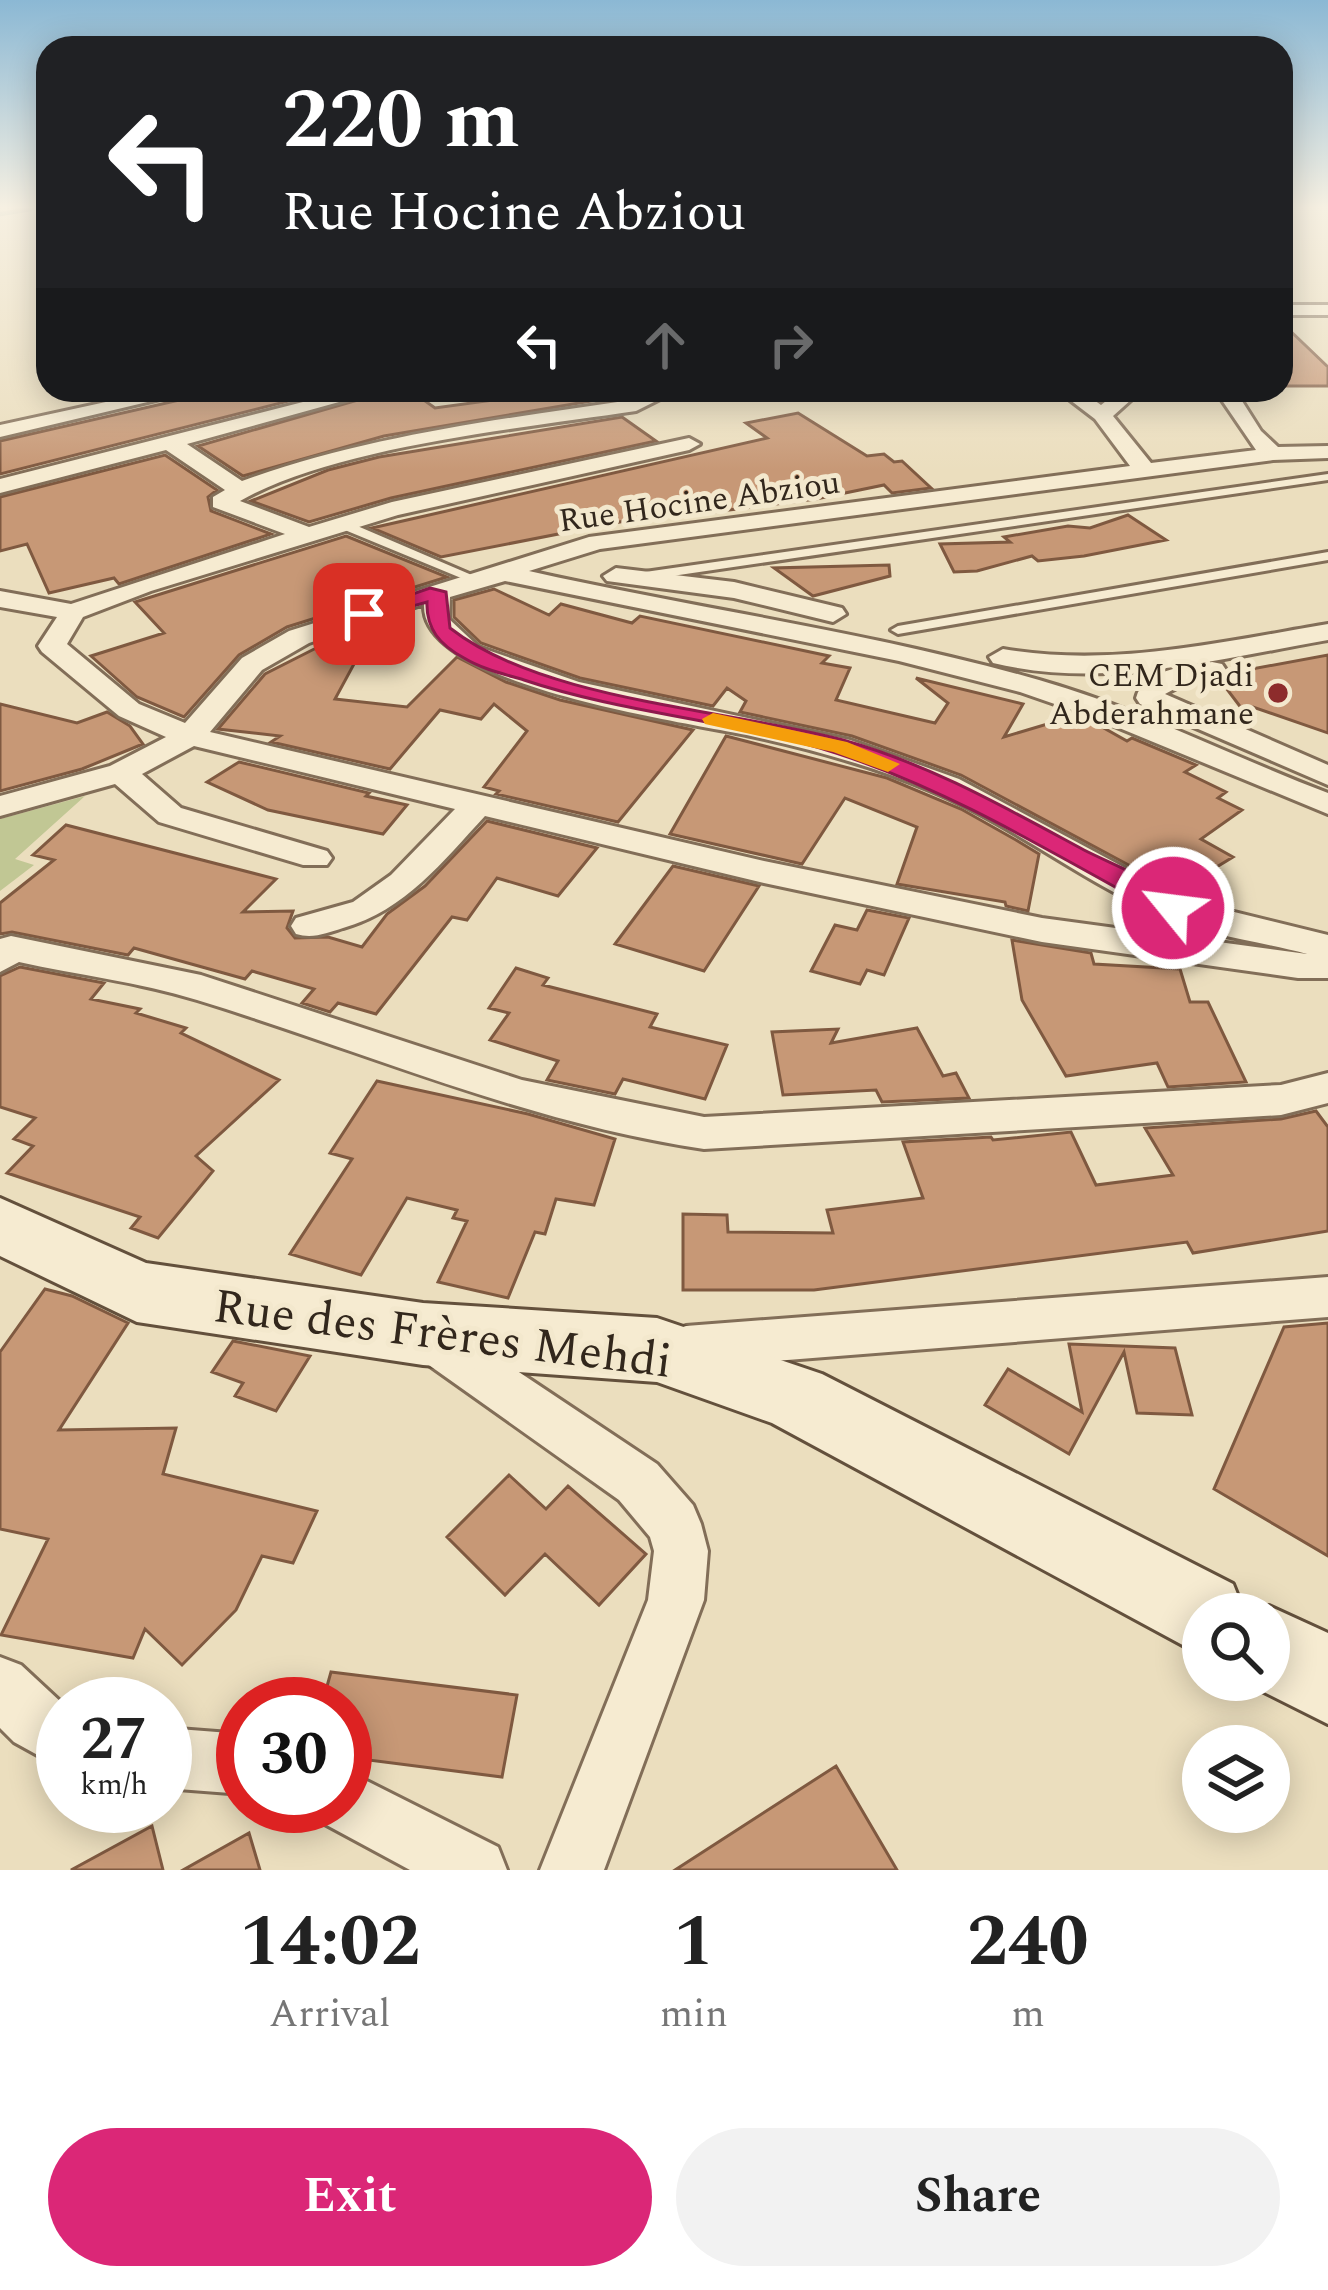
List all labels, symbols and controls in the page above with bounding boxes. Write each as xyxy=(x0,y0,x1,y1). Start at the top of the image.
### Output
text: 220 m xyxy=(282,57,520,185)
icon: left xyxy=(84,84,240,240)
text: Rue Hocine Abziou xyxy=(282,172,746,254)
icon: left xyxy=(506,312,572,378)
icon: ahead xyxy=(632,312,698,378)
icon: right xyxy=(758,312,824,378)
street label: Rue Hocine Abziou xyxy=(555,457,843,546)
pin xyxy=(313,563,415,665)
icon: arrive xyxy=(331,581,397,647)
place label: CEM Djadi Abderahmane xyxy=(1049,651,1254,739)
marker: CEM Djadi Abderahmane xyxy=(1265,680,1291,706)
position arrow xyxy=(1110,845,1236,971)
street label: Rue des Frères Mehdi xyxy=(209,1270,676,1399)
map controls xyxy=(1182,1593,1290,1833)
button: search xyxy=(1182,1593,1290,1701)
speed limit sign: 30 xyxy=(216,1677,372,1833)
text: 27 xyxy=(80,1694,148,1786)
button: layers xyxy=(1182,1725,1290,1833)
text: km/h xyxy=(80,1762,148,1808)
text: 14:02 xyxy=(239,1888,420,1997)
text: 1 xyxy=(674,1888,714,1997)
text: 240 xyxy=(967,1888,1089,1997)
text: Arrival xyxy=(269,1985,391,2044)
text: min xyxy=(660,1985,728,2044)
text: m xyxy=(1011,1985,1045,2044)
button: Exit xyxy=(48,2128,652,2266)
button: Share xyxy=(676,2128,1280,2266)

